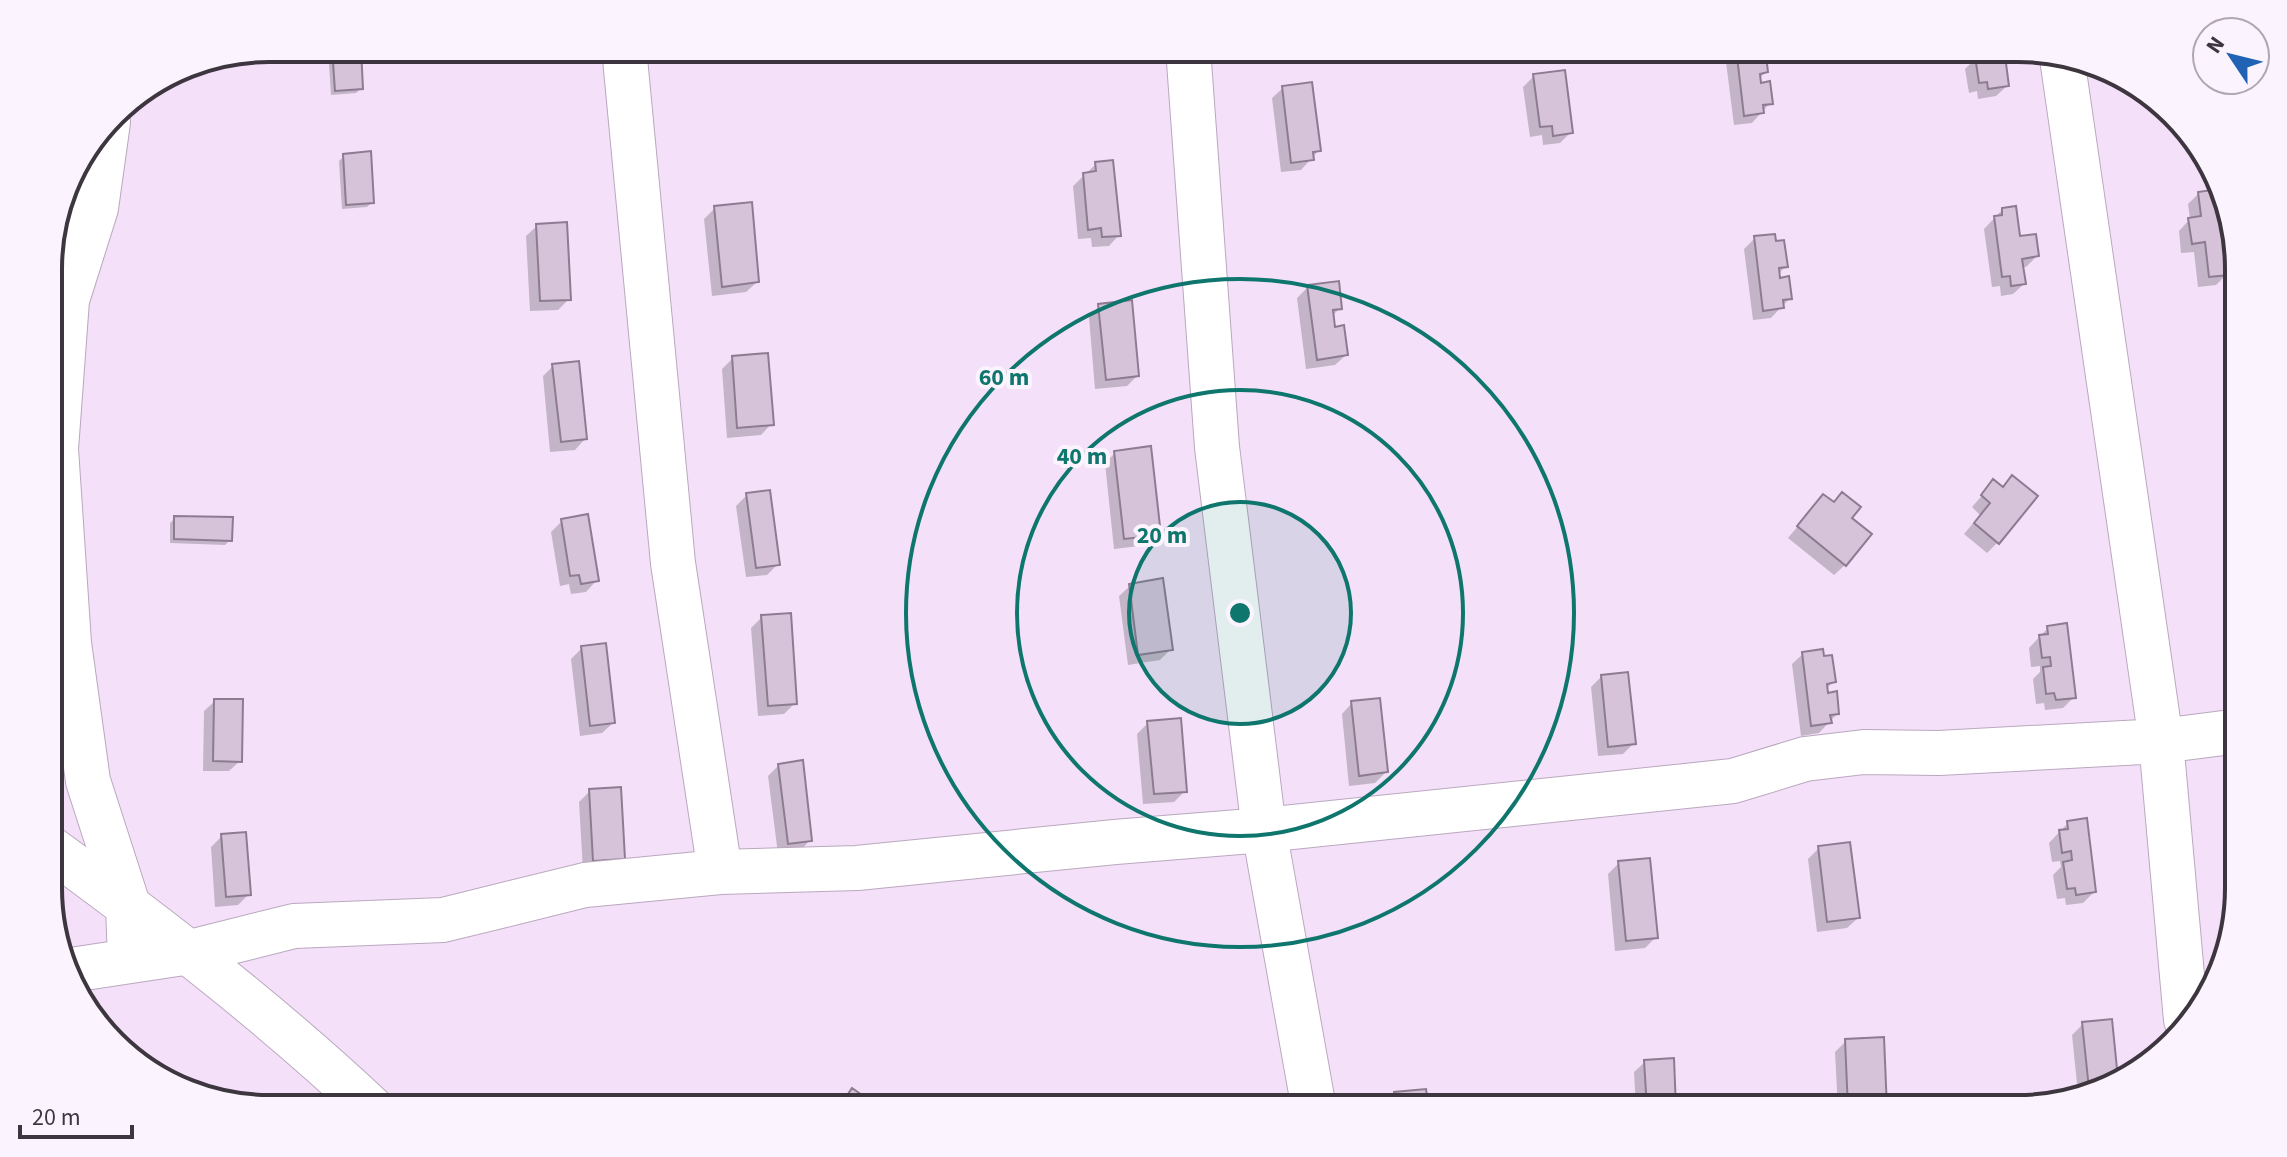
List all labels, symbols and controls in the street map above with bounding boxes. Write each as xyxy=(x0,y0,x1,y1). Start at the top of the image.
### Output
north arrow xyxy=(2191,16,2271,96)
text: N xyxy=(2198,30,2233,60)
text: 60 m xyxy=(979,360,1029,395)
text: 40 m xyxy=(1057,439,1107,474)
text: 20 m xyxy=(1137,518,1187,553)
centre of rings xyxy=(1226,599,1254,627)
scale bar xyxy=(20,1089,132,1139)
text: 20 m xyxy=(32,1100,81,1135)

